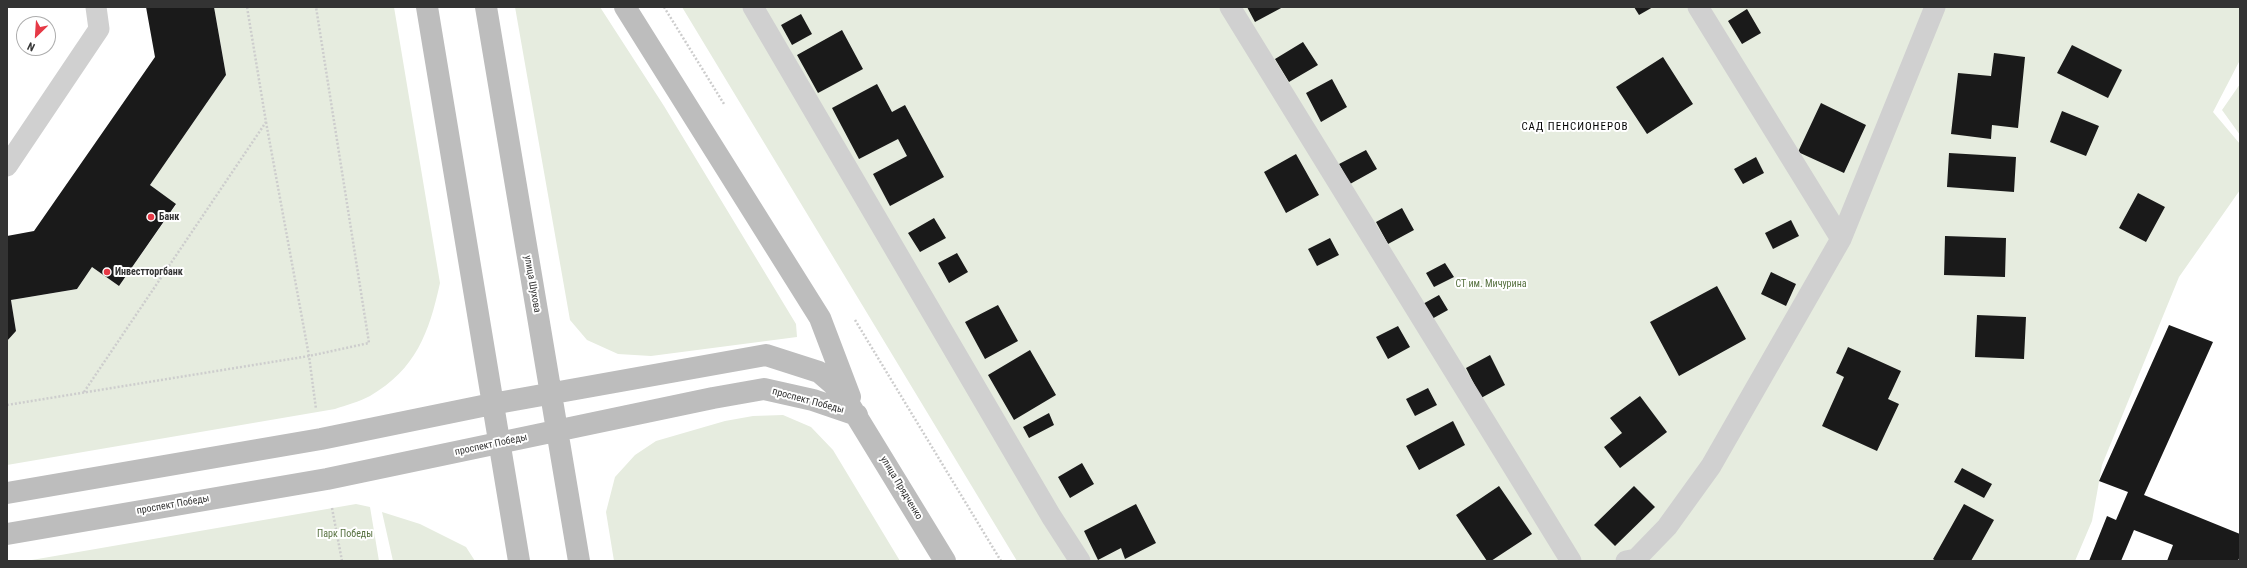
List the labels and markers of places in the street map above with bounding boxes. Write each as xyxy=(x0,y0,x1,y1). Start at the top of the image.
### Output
place label: Банк xyxy=(159,211,179,223)
marker: Банк xyxy=(146,212,156,222)
place label: Инвестторгбанк xyxy=(115,266,183,278)
marker: Инвестторгбанк xyxy=(102,267,112,277)

